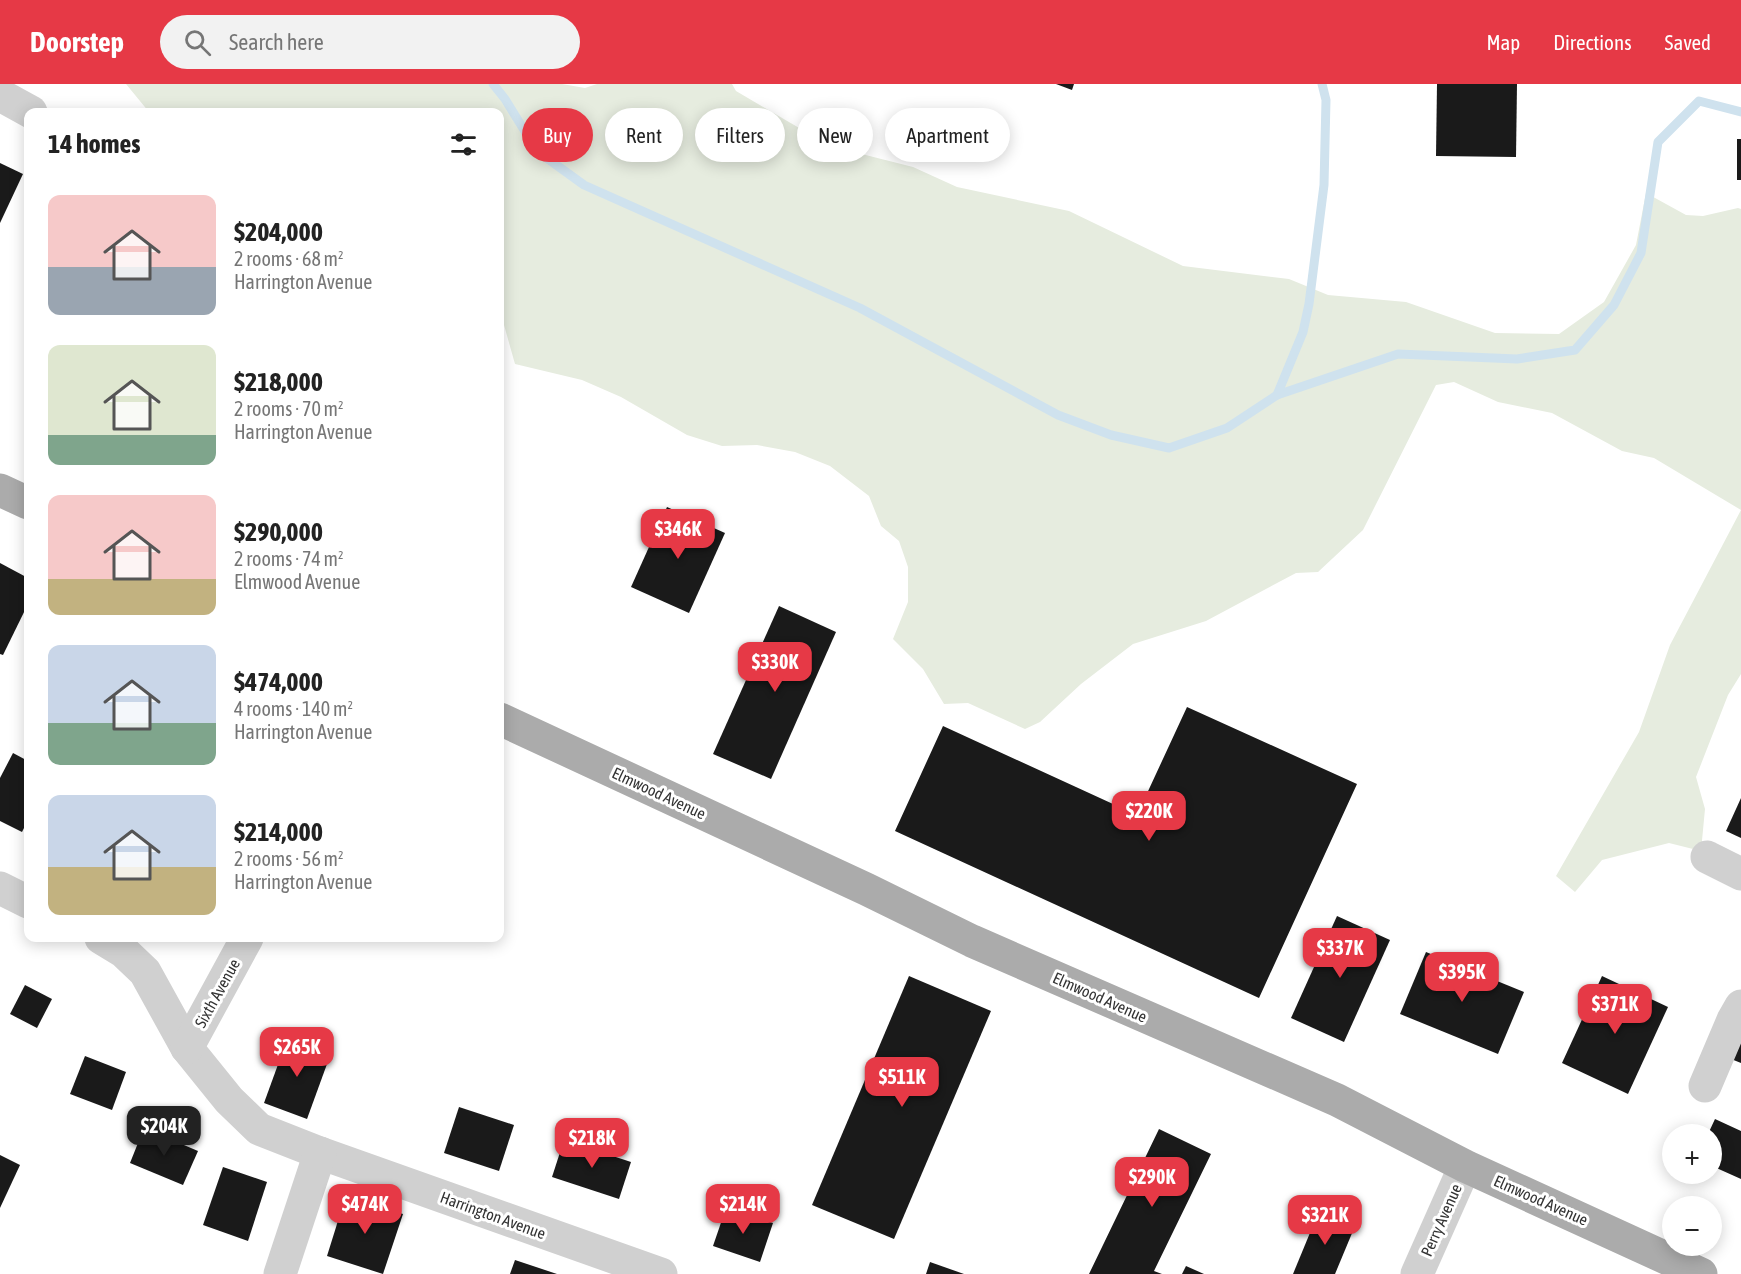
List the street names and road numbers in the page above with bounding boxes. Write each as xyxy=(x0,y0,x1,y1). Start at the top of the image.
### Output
street label: Elmwood Avenue xyxy=(609,763,709,823)
street label: Sixth Avenue xyxy=(191,956,243,1030)
street label: Elmwood Avenue xyxy=(1050,968,1150,1026)
street label: Elmwood Avenue xyxy=(1491,1171,1591,1229)
street label: Perry Avenue xyxy=(1417,1181,1466,1259)
street label: Harrington Avenue xyxy=(438,1188,548,1243)

